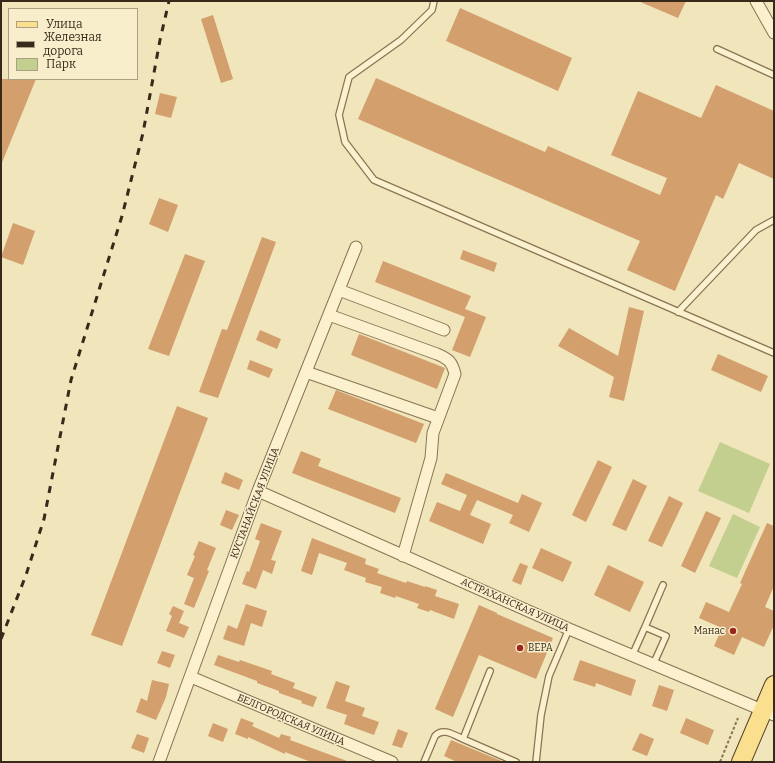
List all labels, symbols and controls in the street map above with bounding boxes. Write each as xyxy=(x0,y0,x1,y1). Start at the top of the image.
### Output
legend xyxy=(8,8,138,80)
text: Улица xyxy=(46,17,82,31)
text: Железная дорога xyxy=(43,30,102,58)
text: Парк xyxy=(46,57,76,71)
street label: КУСТАНАЙСКАЯ УЛИЦА xyxy=(228,446,282,560)
street label: АСТРАХАНСКАЯ УЛИЦА xyxy=(459,576,571,634)
place label: Манас xyxy=(694,625,725,637)
marker: Манас xyxy=(728,626,738,636)
place label: ВЕРА xyxy=(528,642,553,654)
marker: ВЕРА xyxy=(515,643,525,653)
street label: БЕЛГОРОДСКАЯ УЛИЦА xyxy=(235,692,347,748)

